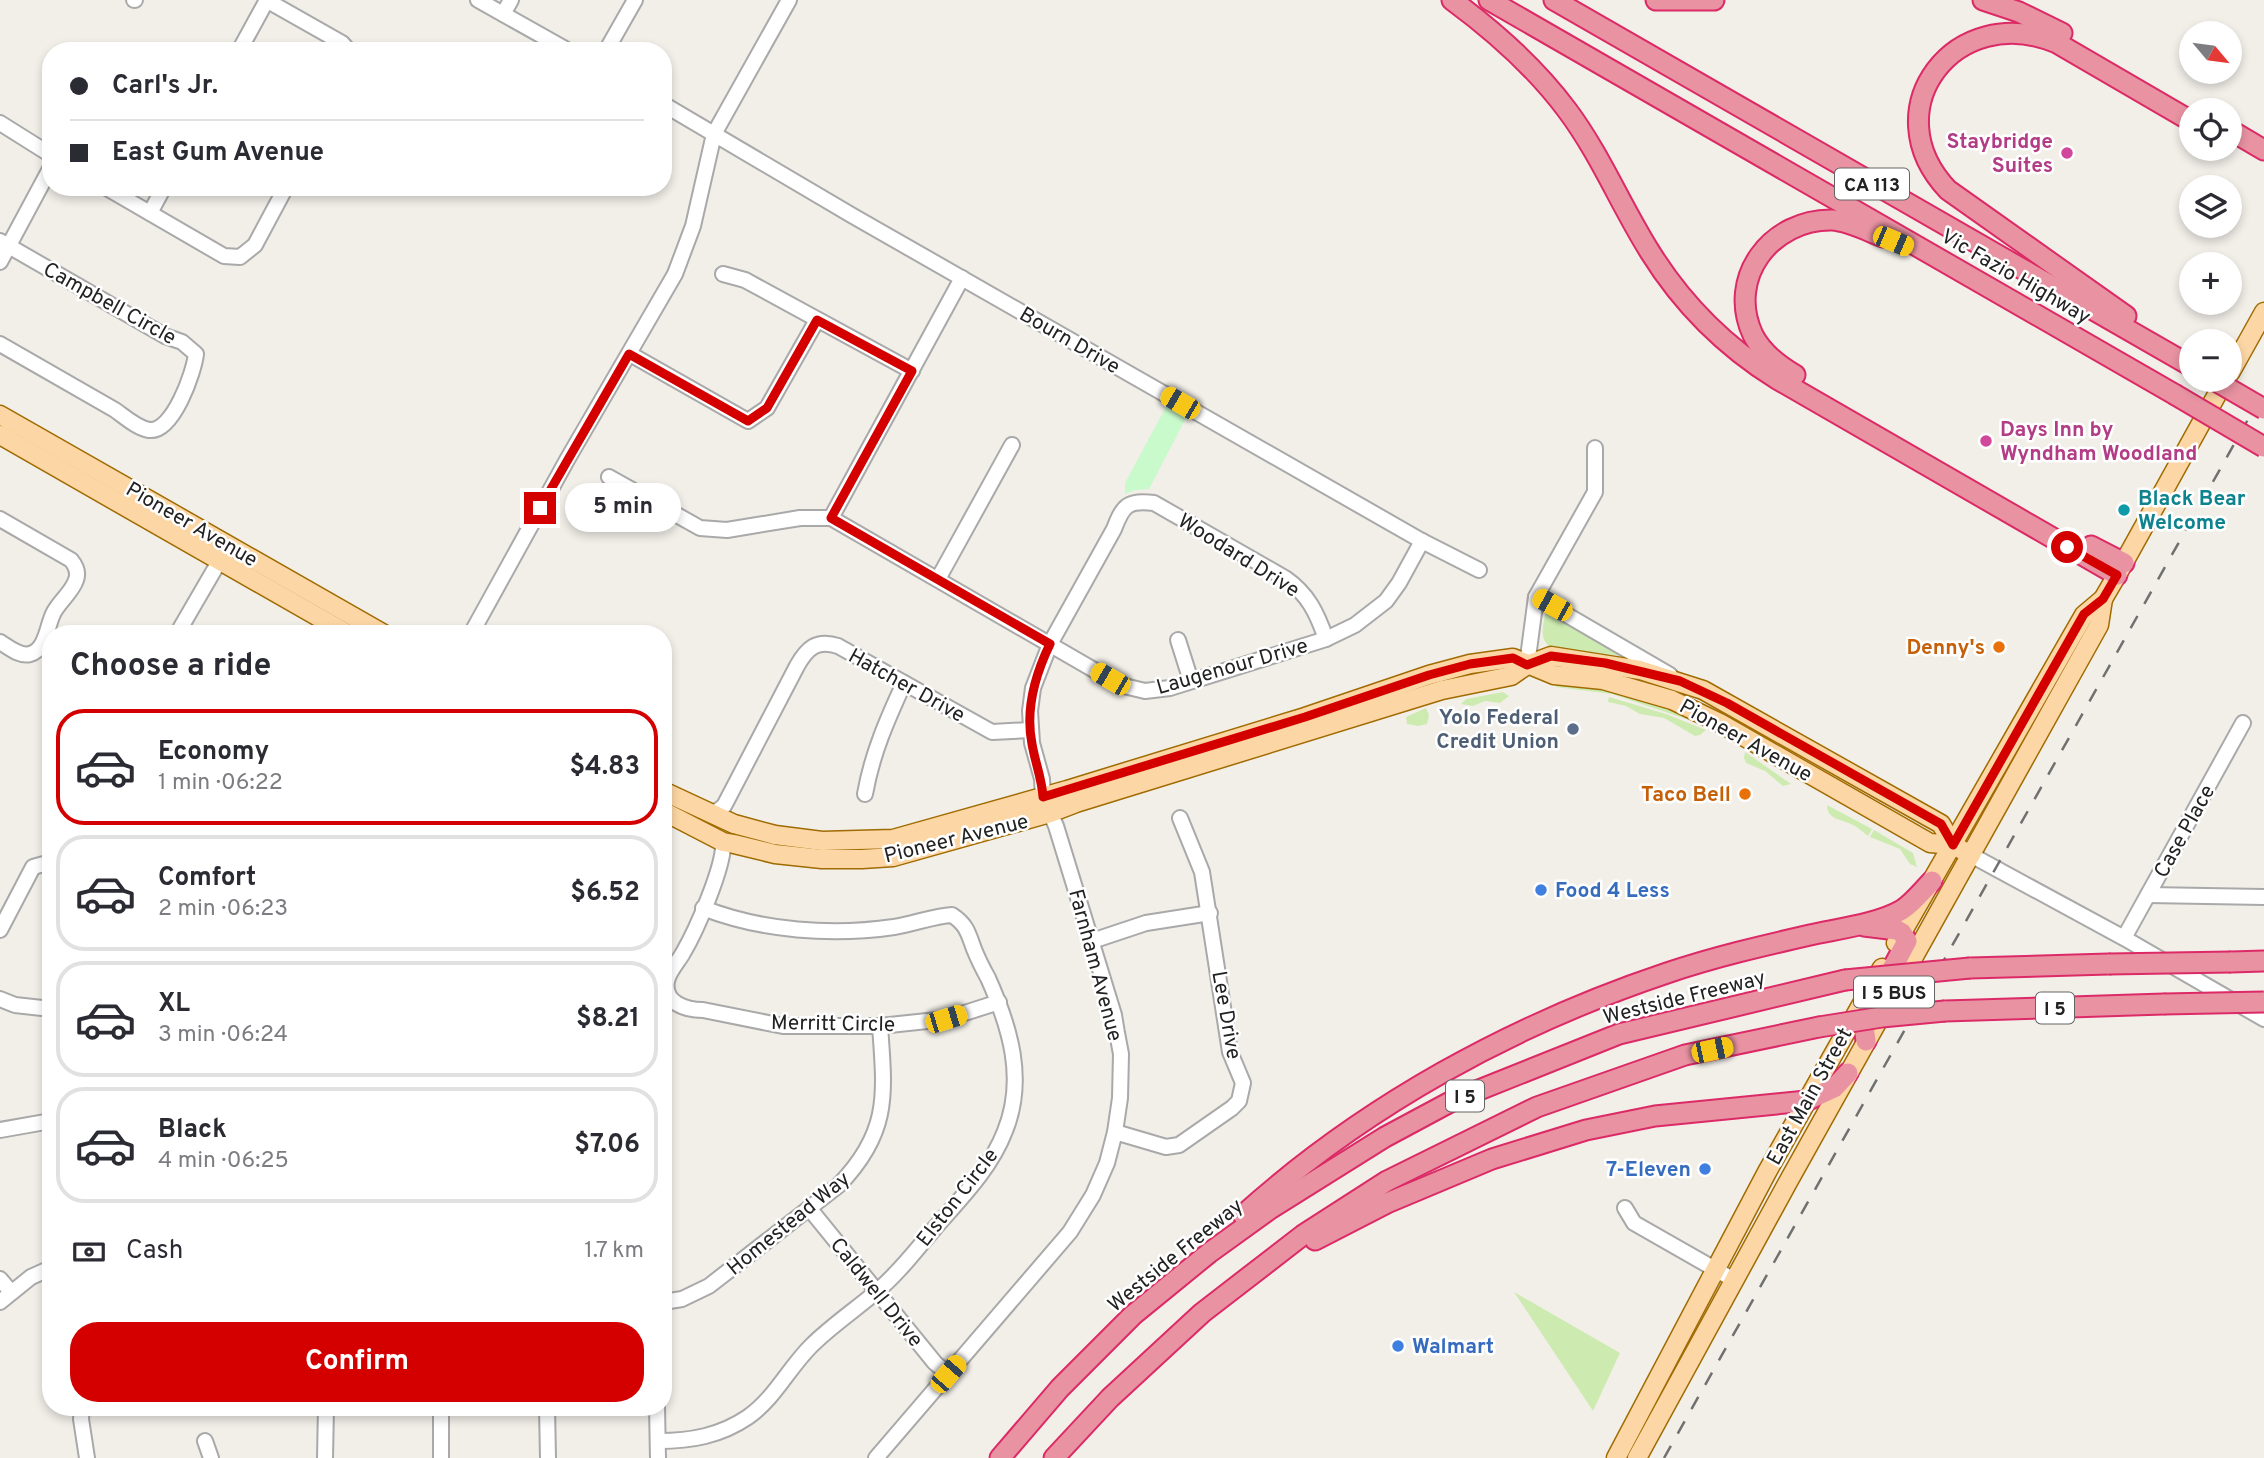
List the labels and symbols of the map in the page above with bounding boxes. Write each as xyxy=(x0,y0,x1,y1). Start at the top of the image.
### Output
north arrow xyxy=(2179,21,2242,84)
place label: Staybridge Suites xyxy=(1946,129,2053,180)
marker: Staybridge Suites xyxy=(2059,145,2075,161)
road number: CA 113 xyxy=(1835,168,1909,200)
car xyxy=(1870,223,1917,259)
street label: Vic Fazio Highway xyxy=(1935,223,2095,331)
street label: Campbell Circle xyxy=(38,257,181,352)
street label: Bourn Drive xyxy=(1014,302,1125,381)
car xyxy=(1157,383,1204,423)
place label: Days Inn by Wyndham Woodland xyxy=(2000,417,2197,468)
marker: Days Inn by Wyndham Woodland xyxy=(1978,433,1994,449)
street label: Pioneer Avenue xyxy=(120,477,262,574)
callout: 5 min xyxy=(564,484,680,532)
place label: Black Bear Welcome xyxy=(2138,486,2246,537)
route end xyxy=(524,492,556,524)
marker: Black Bear Welcome xyxy=(2116,502,2132,518)
street label: Woodard Drive xyxy=(1172,508,1304,604)
route start xyxy=(2051,531,2083,563)
car xyxy=(1529,586,1576,624)
street label: Laugenour Drive xyxy=(1154,633,1311,702)
place label: Denny's xyxy=(1906,635,1985,662)
marker: Denny's xyxy=(1991,639,2007,655)
street label: Hatcher Drive xyxy=(843,643,969,730)
car xyxy=(1087,659,1134,699)
street label: Pioneer Avenue xyxy=(1674,694,1817,789)
place label: Yolo Federal Credit Union xyxy=(1436,705,1559,756)
marker: Yolo Federal Credit Union xyxy=(1565,721,1581,737)
street label: Case Place xyxy=(2149,780,2222,883)
place label: Taco Bell xyxy=(1641,782,1731,809)
marker: Taco Bell xyxy=(1737,786,1753,802)
street label: Pioneer Avenue xyxy=(881,808,1031,870)
place label: Food 4 Less xyxy=(1555,878,1670,905)
marker: Food 4 Less xyxy=(1533,882,1549,898)
street label: Farnham Avenue xyxy=(1061,886,1128,1045)
street label: Westside Freeway xyxy=(1600,965,1768,1032)
street label: Lee Drive xyxy=(1204,969,1247,1062)
road number: I 5 BUS xyxy=(1854,976,1934,1008)
road number: I 5 xyxy=(2036,992,2074,1024)
car xyxy=(923,1003,970,1035)
street label: Merritt Circle xyxy=(771,1010,895,1039)
street label: East Main Street xyxy=(1761,1023,1859,1170)
car xyxy=(1690,1035,1735,1065)
road number: I 5 xyxy=(1446,1080,1484,1112)
street label: Elston Circle xyxy=(911,1143,1005,1253)
place label: 7-Eleven xyxy=(1606,1157,1691,1184)
marker: 7-Eleven xyxy=(1697,1161,1713,1177)
street label: Homestead Way xyxy=(722,1166,856,1282)
street label: Westside Freeway xyxy=(1103,1193,1249,1319)
street label: Caldwell Drive xyxy=(823,1232,928,1353)
place label: Walmart xyxy=(1412,1334,1494,1361)
marker: Walmart xyxy=(1390,1338,1406,1354)
car xyxy=(927,1351,970,1397)

